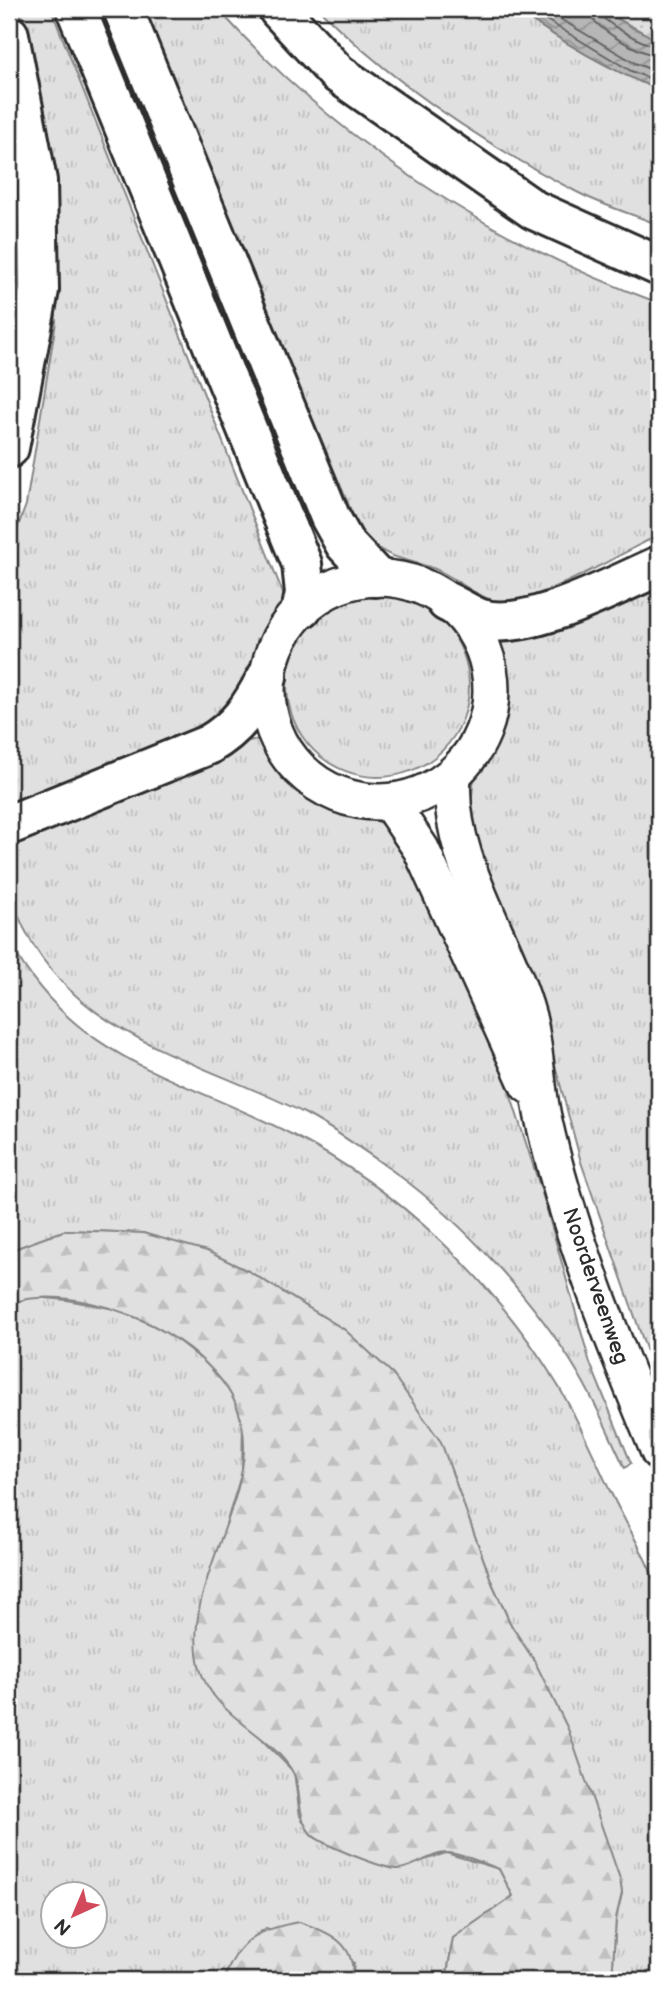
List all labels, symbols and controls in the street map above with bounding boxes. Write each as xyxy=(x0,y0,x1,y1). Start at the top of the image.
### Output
street label: Noorderveenweg xyxy=(557,1205,634,1368)
north arrow xyxy=(38,1881,108,1951)
text: N xyxy=(50,1913,76,1939)

